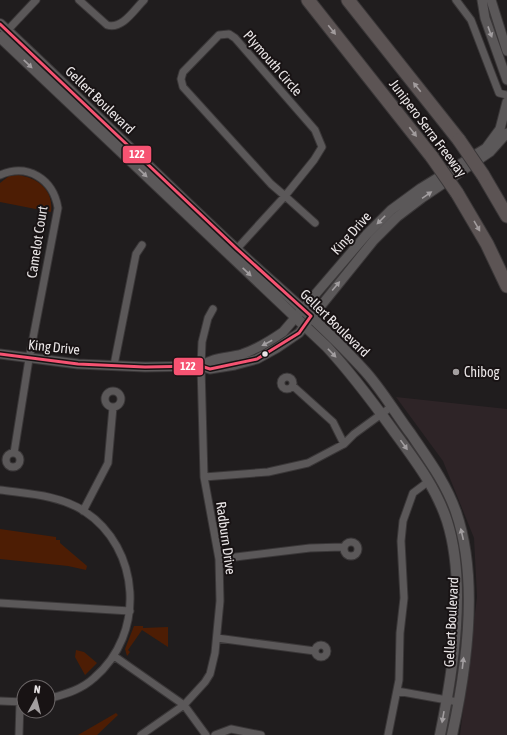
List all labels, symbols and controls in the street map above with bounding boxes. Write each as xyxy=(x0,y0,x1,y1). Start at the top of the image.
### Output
one-way arrow xyxy=(328,25,337,36)
street label: Plymouth Circle xyxy=(240,27,306,99)
one-way arrow xyxy=(488,27,494,39)
one-way arrow xyxy=(23,59,33,69)
street label: Gellert Boulevard xyxy=(62,63,138,137)
street label: Junipero Serra Freeway xyxy=(386,76,470,180)
one-way arrow xyxy=(413,81,422,92)
one-way arrow xyxy=(409,127,418,138)
line badge: 122 xyxy=(122,145,152,164)
text: 122 xyxy=(129,148,145,160)
one-way arrow xyxy=(138,168,148,178)
one-way arrow xyxy=(421,191,433,198)
street label: Camelot Court xyxy=(23,205,51,279)
street label: King Drive xyxy=(328,208,374,258)
one-way arrow xyxy=(376,215,386,225)
one-way arrow xyxy=(473,221,480,232)
one-way arrow xyxy=(242,267,252,277)
one-way arrow xyxy=(331,281,340,292)
street label: Gellert Boulevard xyxy=(297,286,373,360)
street label: King Drive xyxy=(27,336,81,358)
one-way arrow xyxy=(261,340,272,346)
one-way arrow xyxy=(327,348,337,358)
unlabelled marker xyxy=(260,349,270,359)
line badge: 122 xyxy=(173,357,204,376)
text: 122 xyxy=(180,360,196,372)
place label: Chibog xyxy=(464,364,500,380)
marker: Chibog xyxy=(451,367,461,377)
one-way arrow xyxy=(400,440,409,451)
street label: Radburn Drive xyxy=(213,500,239,576)
one-way arrow xyxy=(459,528,465,540)
street label: Gellert Boulevard xyxy=(441,577,461,667)
one-way arrow xyxy=(460,657,467,669)
north arrow xyxy=(16,679,56,719)
text: N xyxy=(33,683,41,695)
one-way arrow xyxy=(440,711,446,723)

